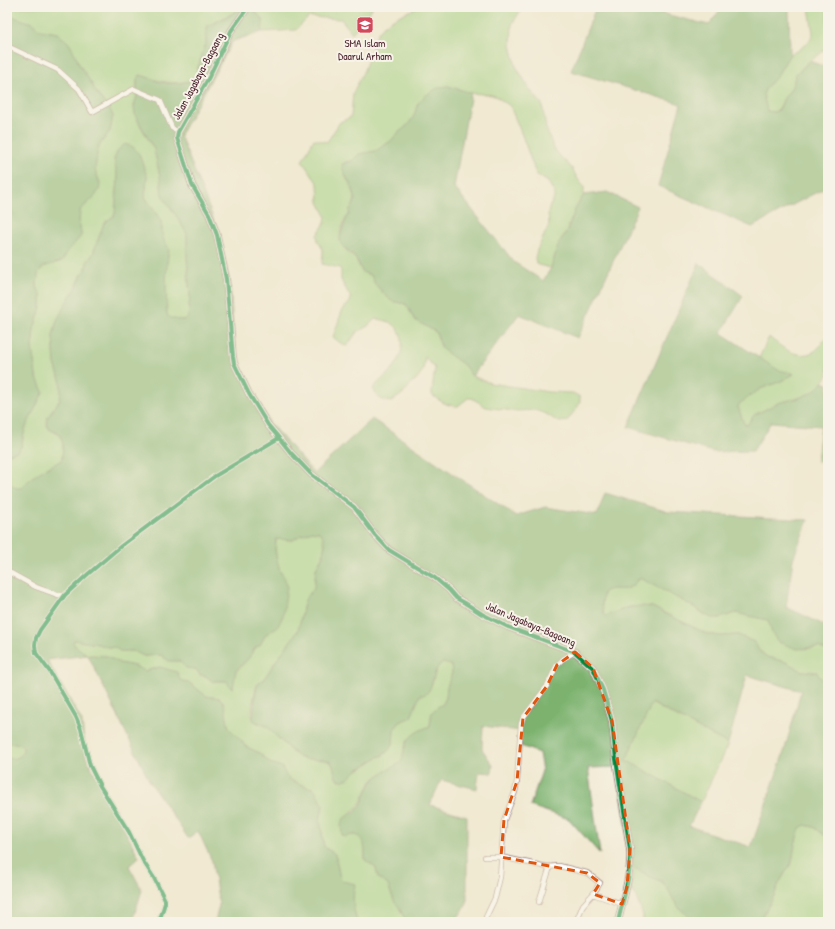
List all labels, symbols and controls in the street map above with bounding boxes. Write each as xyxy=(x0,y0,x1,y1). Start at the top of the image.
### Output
school or university icon: SMA Islam Daarul Arham xyxy=(355,15,375,35)
street label: Jalan Jagabaya–Bagoang xyxy=(169,30,227,122)
place label: SMA Islam Daarul Arham xyxy=(338,36,392,63)
street label: Jalan Jagabaya–Bagoang xyxy=(484,599,578,649)

